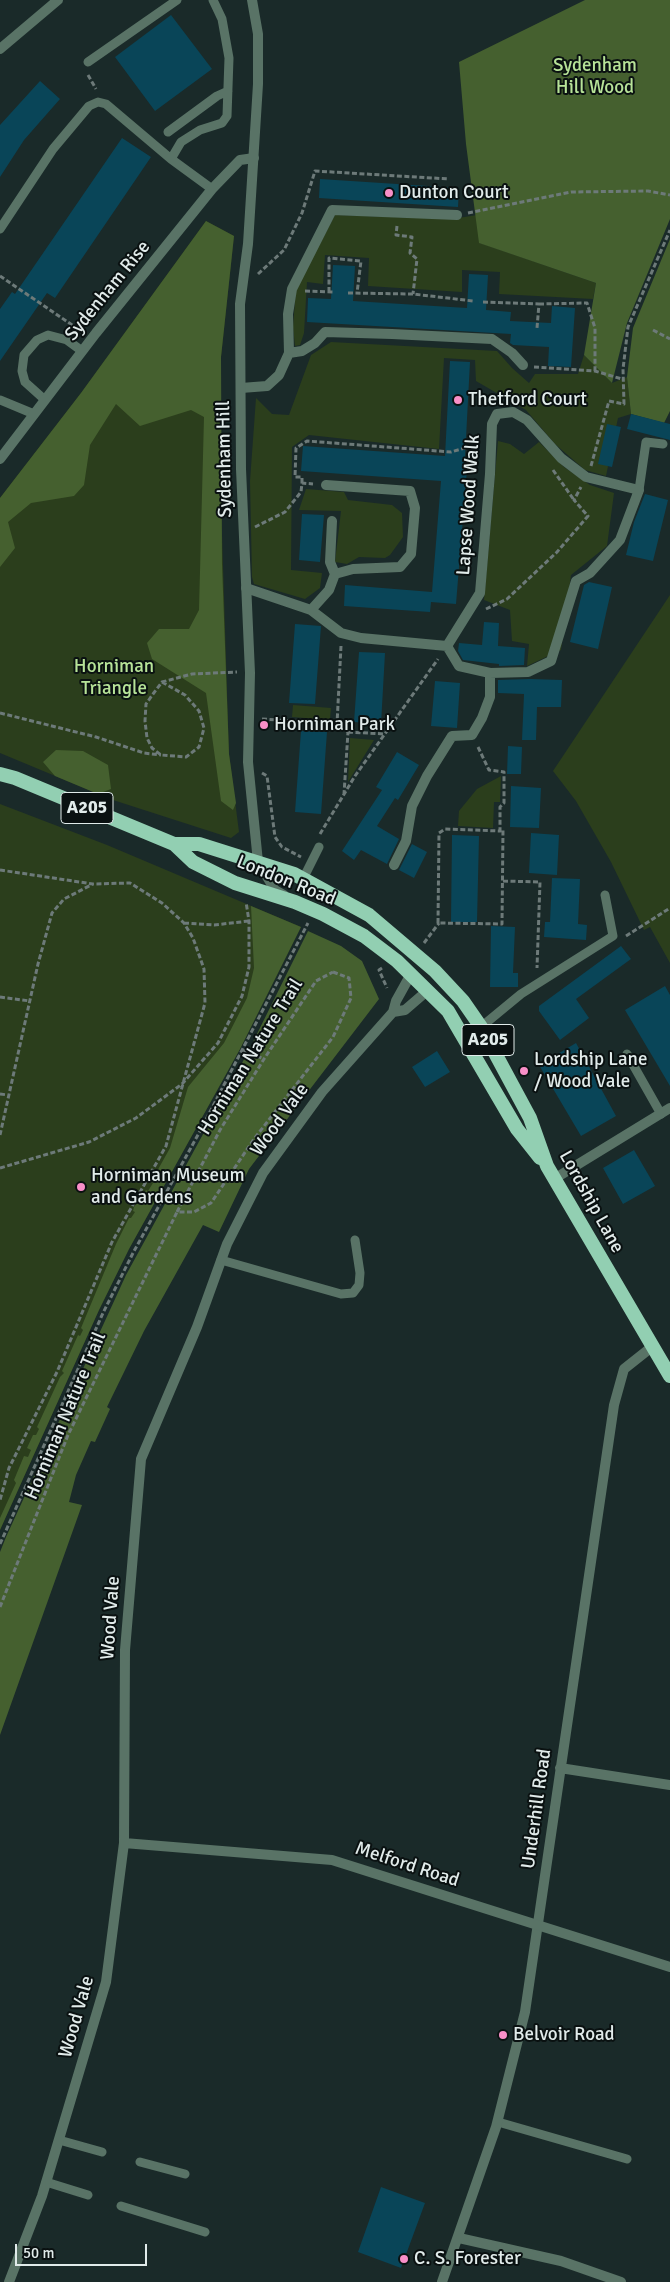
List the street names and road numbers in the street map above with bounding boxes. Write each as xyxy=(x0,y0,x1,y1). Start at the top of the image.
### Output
street label: Sydenham Rise xyxy=(61,236,155,346)
street label: Sydenham Hill xyxy=(213,400,237,518)
street label: Lapse Wood Walk xyxy=(453,434,485,576)
road number: A205 xyxy=(61,792,113,824)
street label: London Road xyxy=(233,851,339,911)
street label: Horniman Nature Trail xyxy=(194,975,308,1139)
road number: A205 xyxy=(462,1024,514,1056)
street label: Wood Vale xyxy=(246,1079,314,1161)
street label: Lordship Lane xyxy=(554,1147,628,1257)
street label: Horniman Nature Trail xyxy=(20,1329,112,1503)
street label: Wood Vale xyxy=(97,1575,125,1661)
street label: Underhill Road xyxy=(517,1748,557,1870)
street label: Melford Road xyxy=(352,1837,462,1893)
street label: Wood Vale xyxy=(54,1973,100,2061)

